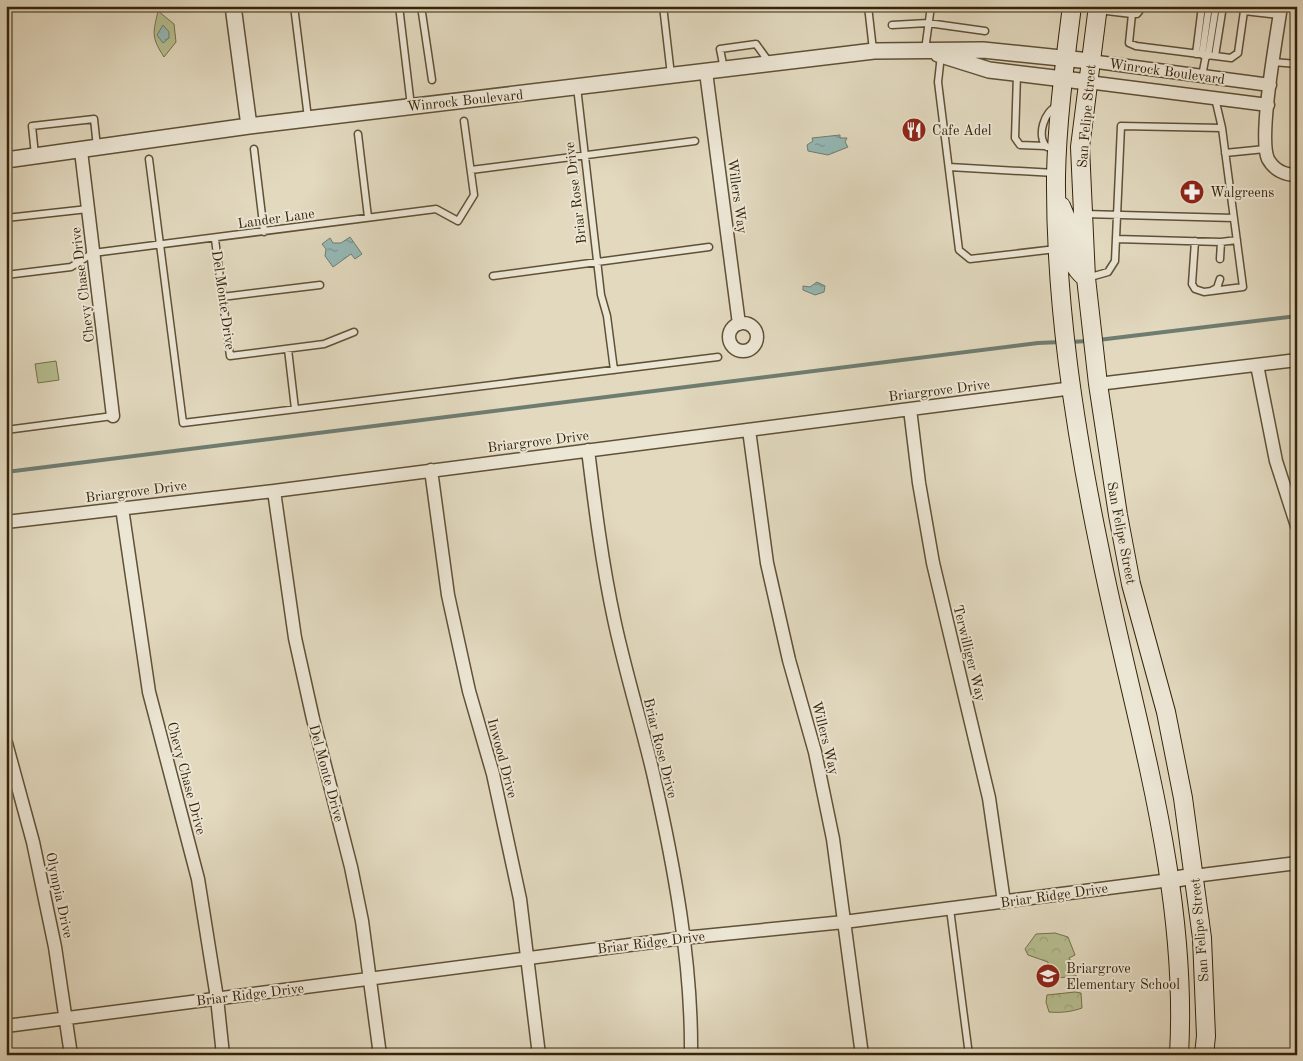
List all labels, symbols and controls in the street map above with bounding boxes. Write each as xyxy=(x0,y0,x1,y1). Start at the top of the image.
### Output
street label: Winrock Boulevard xyxy=(1108,57,1226,87)
street label: San Felipe Street xyxy=(1075,63,1099,169)
street label: Winrock Boulevard xyxy=(406,88,524,114)
restaurant icon: Cafe Adel xyxy=(901,117,927,143)
place label: Cafe Adel xyxy=(932,124,992,138)
street label: Briar Rose Drive xyxy=(563,141,589,245)
street label: Willers Way xyxy=(725,158,749,235)
pharmacy icon: Walgreens xyxy=(1179,179,1205,205)
place label: Walgreens xyxy=(1210,186,1274,200)
street label: Lander Lane xyxy=(237,207,316,231)
street label: Chevy Chase Drive xyxy=(69,226,97,343)
street label: Del Monte Drive xyxy=(209,250,237,351)
street label: Briargrove Drive xyxy=(888,378,991,404)
street label: Briargrove Drive xyxy=(487,429,590,455)
street label: Briargrove Drive xyxy=(85,479,188,505)
street label: San Felipe Street xyxy=(1104,481,1138,586)
street label: Terwilliger Way xyxy=(950,604,988,703)
street label: Briar Rose Drive xyxy=(641,697,679,800)
street label: Willers Way xyxy=(809,700,841,777)
street label: Inwood Drive xyxy=(485,717,519,800)
street label: Chevy Chase Drive xyxy=(164,720,208,836)
street label: Del Monte Drive xyxy=(306,723,346,823)
street label: Olympia Drive xyxy=(43,851,75,940)
street label: San Felipe Street xyxy=(1188,877,1212,982)
street label: Briar Ridge Drive xyxy=(999,882,1109,910)
street label: Briar Ridge Drive xyxy=(596,929,706,957)
place label: Briargrove Elementary School xyxy=(1066,962,1180,992)
school or university icon: Briargrove Elementary School xyxy=(1035,963,1061,989)
street label: Briar Ridge Drive xyxy=(195,981,305,1009)

